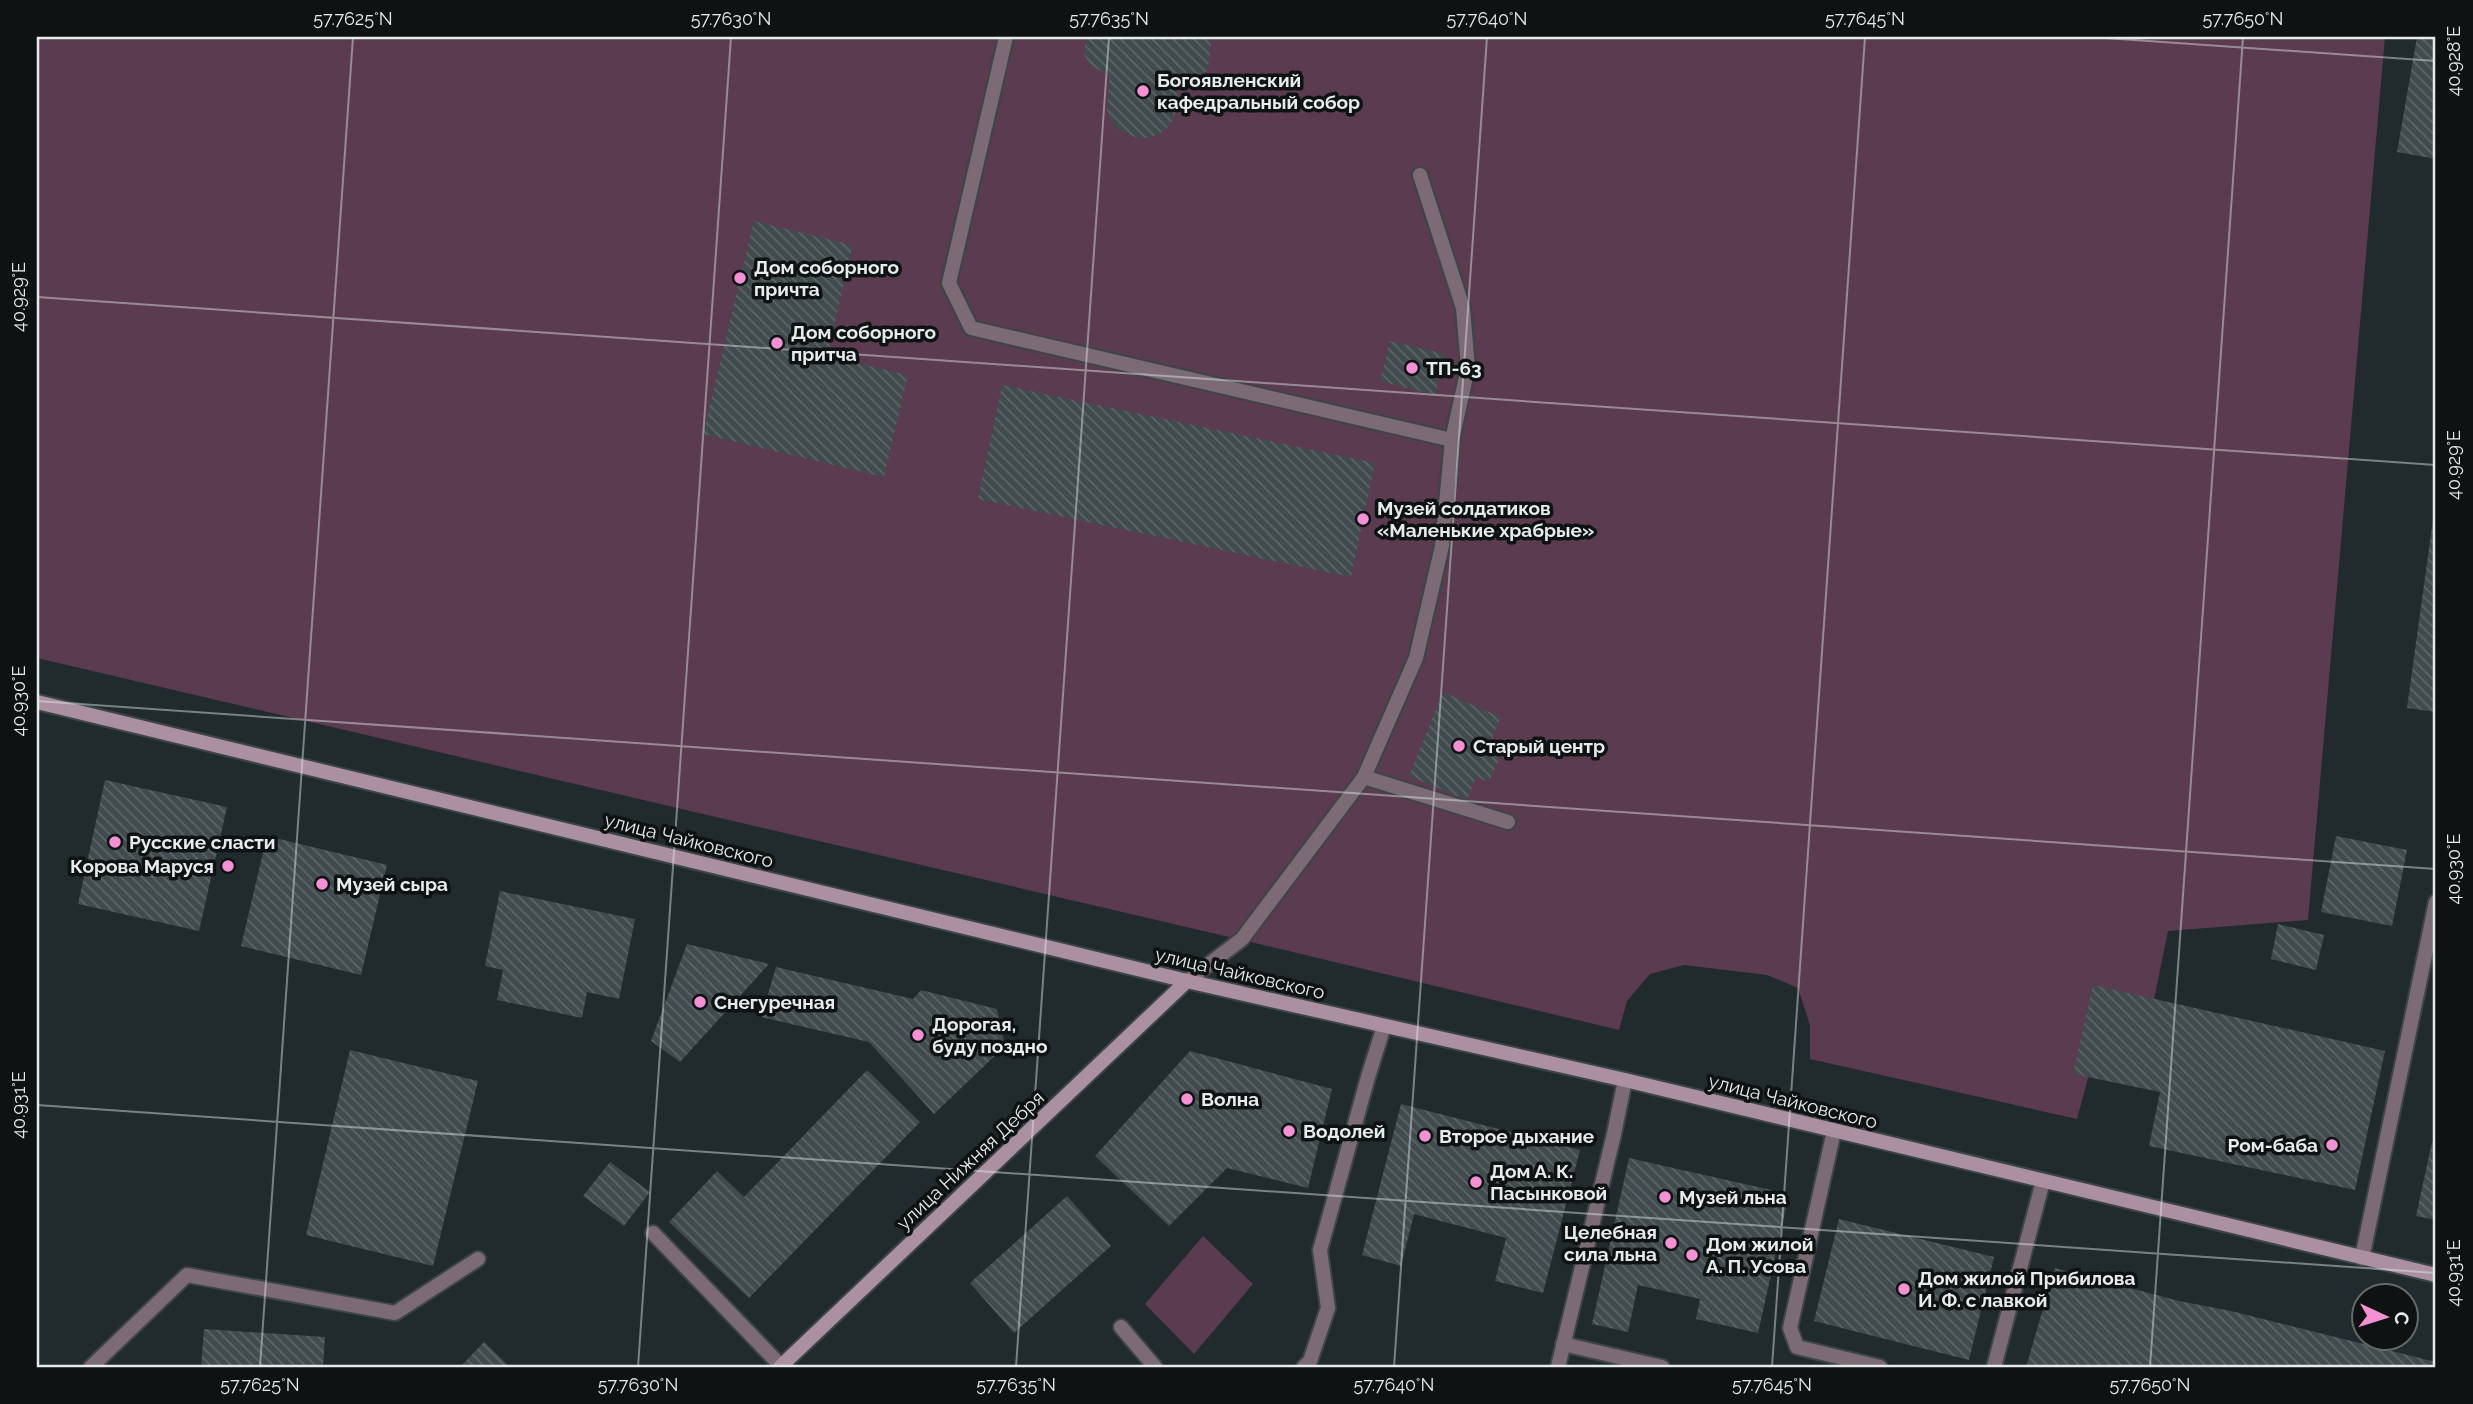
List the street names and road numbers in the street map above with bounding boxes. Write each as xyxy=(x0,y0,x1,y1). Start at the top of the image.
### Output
street label: улица Чайковского xyxy=(602,808,776,872)
street label: улица Чайковского xyxy=(1153,943,1327,1003)
street label: улица Чайковского xyxy=(1706,1069,1880,1133)
street label: улица Нижняя Дебря xyxy=(892,1086,1048,1234)

